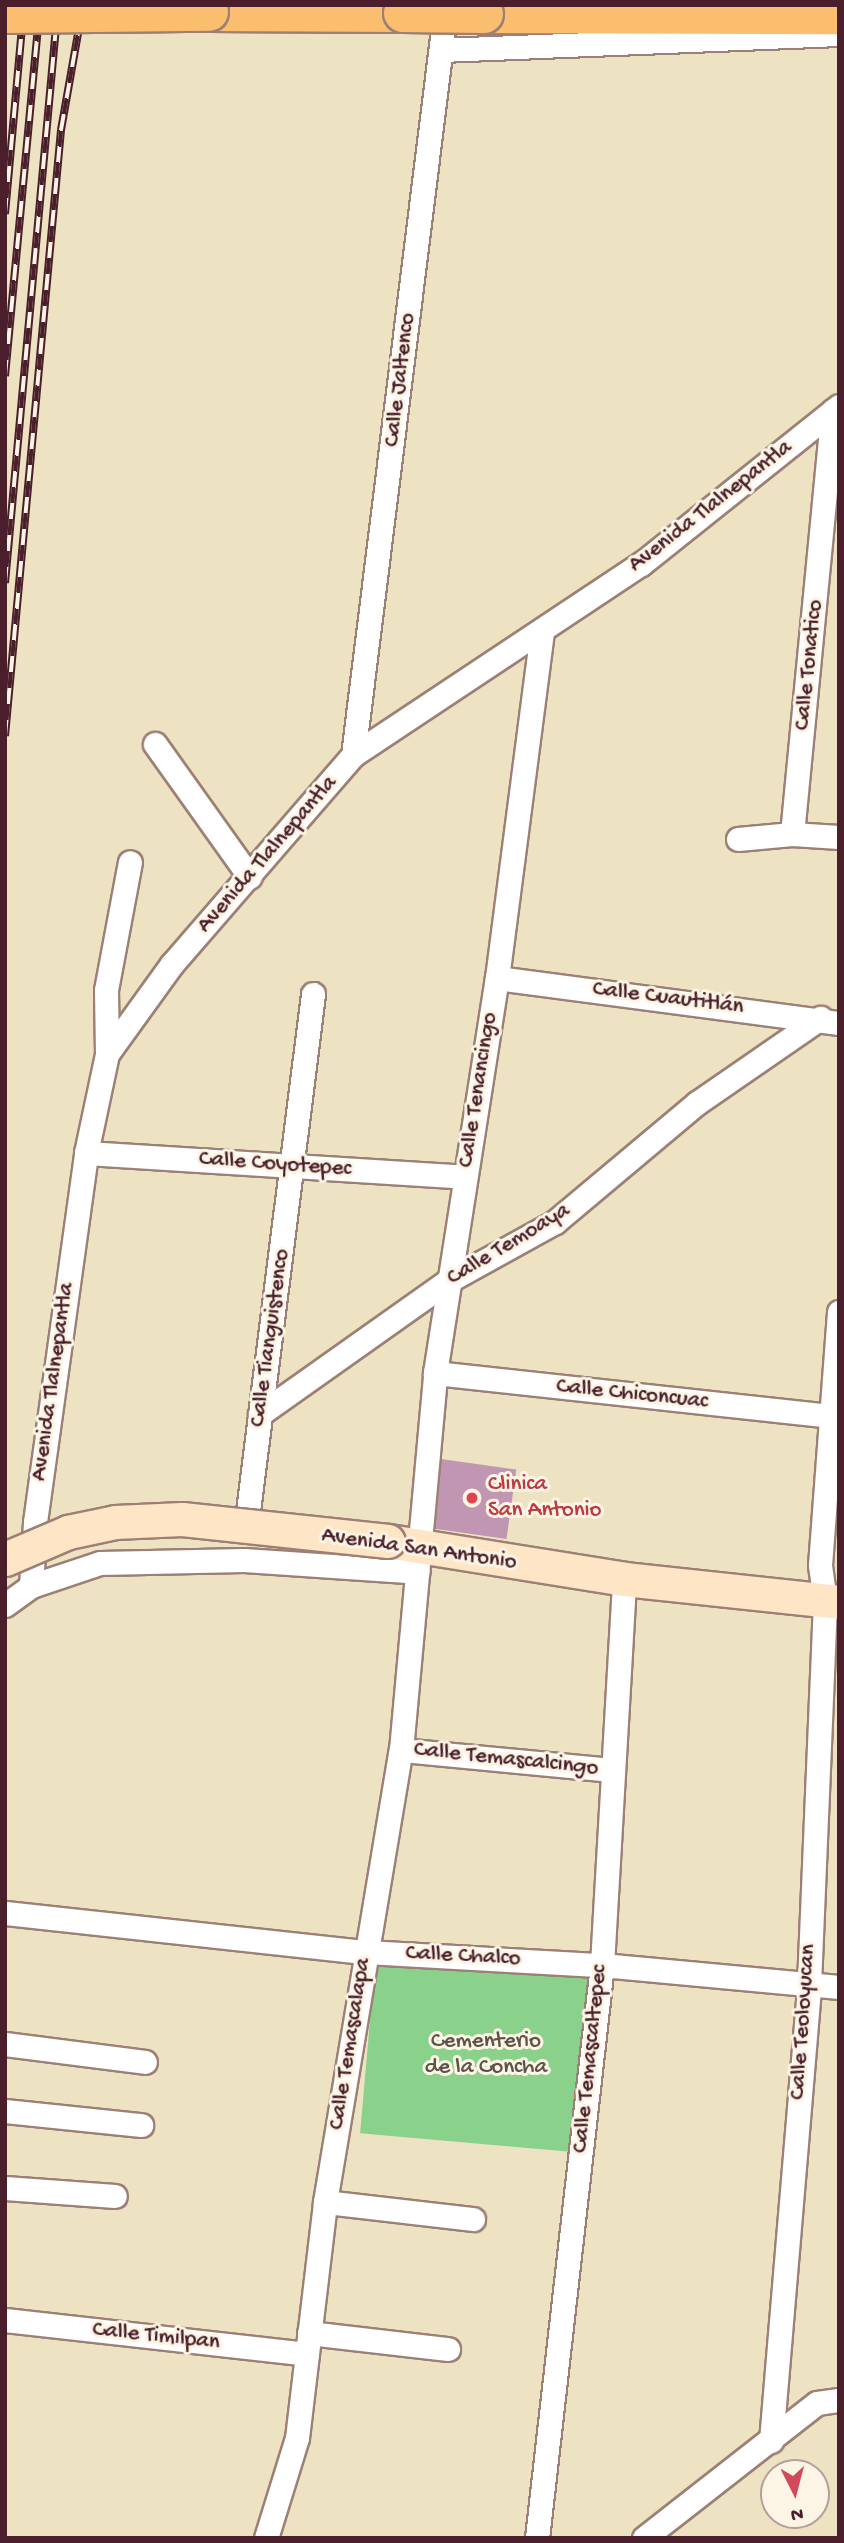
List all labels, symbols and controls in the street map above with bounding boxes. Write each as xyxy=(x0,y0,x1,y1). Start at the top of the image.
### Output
street label: Calle Jaltenco xyxy=(379,311,423,449)
street label: Avenida Tlalnepantla xyxy=(624,435,798,579)
street label: Calle Tonatico xyxy=(789,598,831,732)
street label: Avenida Tlalnepantla xyxy=(192,770,344,940)
street label: Calle Cuautitlán xyxy=(591,976,745,1022)
street label: Calle Tenancingo xyxy=(453,1010,505,1170)
street label: Calle Coyotepec xyxy=(198,1146,352,1184)
street label: Calle Temoaya xyxy=(443,1197,575,1293)
street label: Calle Tianguistenco xyxy=(245,1247,297,1429)
street label: Avenida Tlalnepantla xyxy=(26,1281,82,1483)
street label: Calle Chiconcuac xyxy=(555,1373,709,1417)
place label: Clinica San Antonio xyxy=(488,1471,601,1525)
marker: Clinica San Antonio xyxy=(462,1488,482,1508)
street label: Avenida San Antonio xyxy=(320,1523,518,1577)
street label: Calle Temascalcingo xyxy=(412,1737,600,1783)
street label: Calle Chalco xyxy=(405,1940,521,1974)
street label: Calle Teoloyucan xyxy=(785,1943,823,2101)
street label: Calle Temascalapa xyxy=(324,1956,378,2132)
street label: Calle Temascaltepec xyxy=(567,1964,615,2154)
park label: Cementerio de la Concha xyxy=(425,2028,547,2082)
street label: Calle Timilpan xyxy=(91,2317,221,2357)
north arrow xyxy=(760,2459,830,2529)
text: N xyxy=(790,2501,804,2525)

